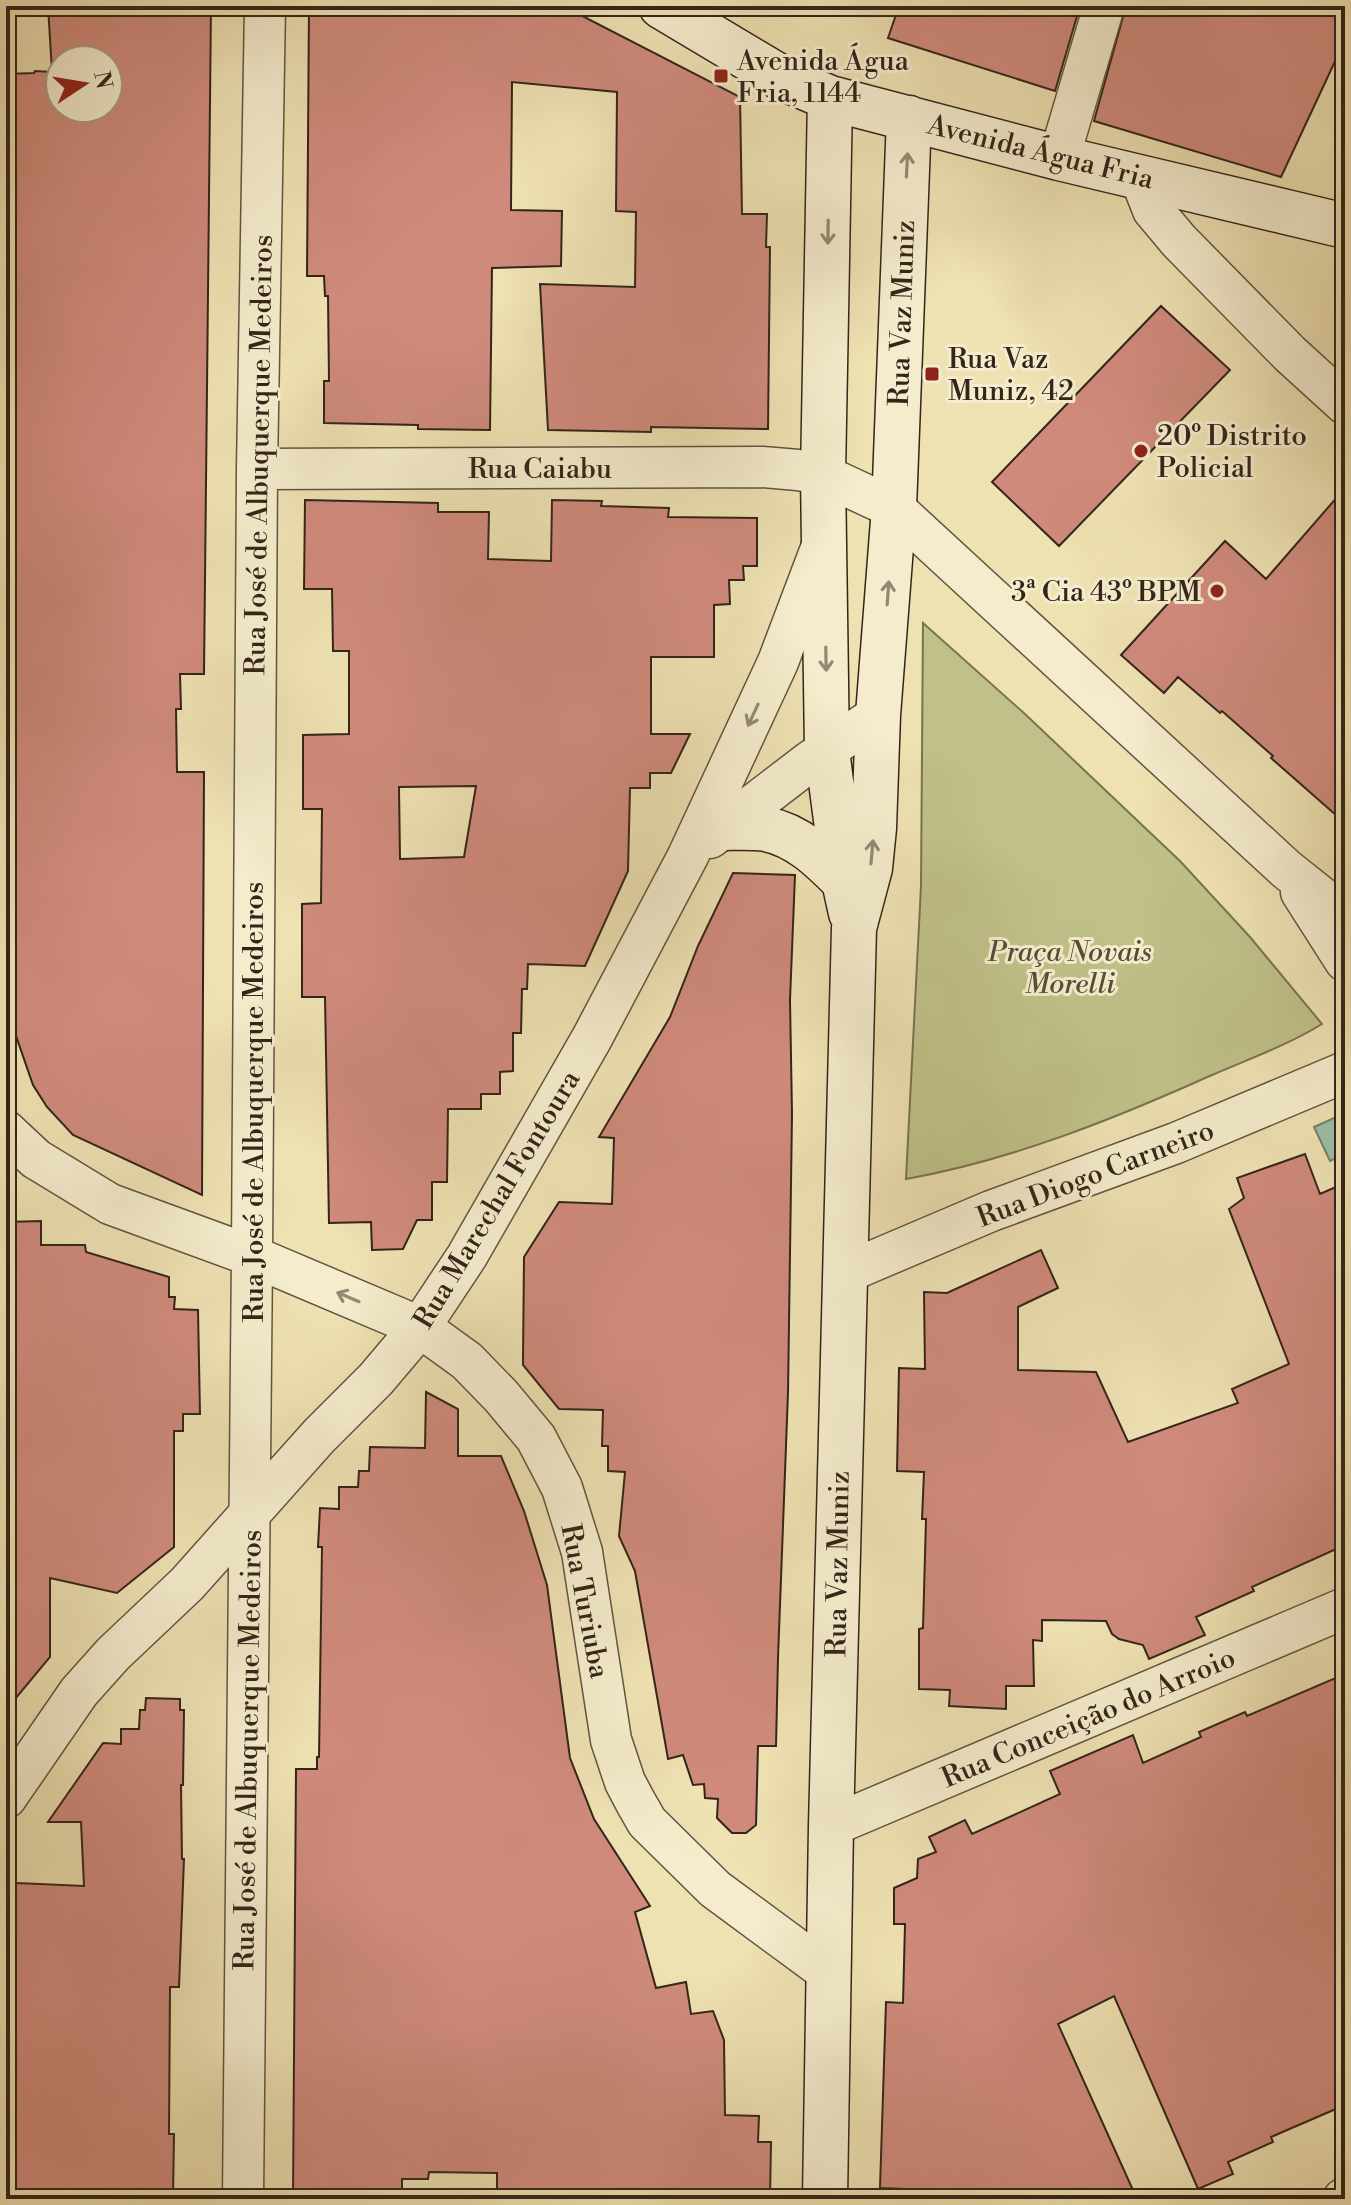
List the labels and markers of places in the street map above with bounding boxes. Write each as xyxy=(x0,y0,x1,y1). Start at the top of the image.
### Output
place label: Avenida Água Fria, 1144 xyxy=(736,42,910,111)
marker: Avenida Água Fria, 1144 xyxy=(712,67,730,85)
place label: Rua Vaz Muniz, 42 xyxy=(948,342,1074,409)
marker: Rua Vaz Muniz, 42 xyxy=(923,365,941,383)
place label: 20º Distrito Policial xyxy=(1157,419,1307,486)
marker: 20º Distrito Policial xyxy=(1132,442,1150,460)
place label: 3ª Cia 43º BPM xyxy=(1011,575,1201,610)
marker: 3ª Cia 43º BPM xyxy=(1208,582,1226,600)

